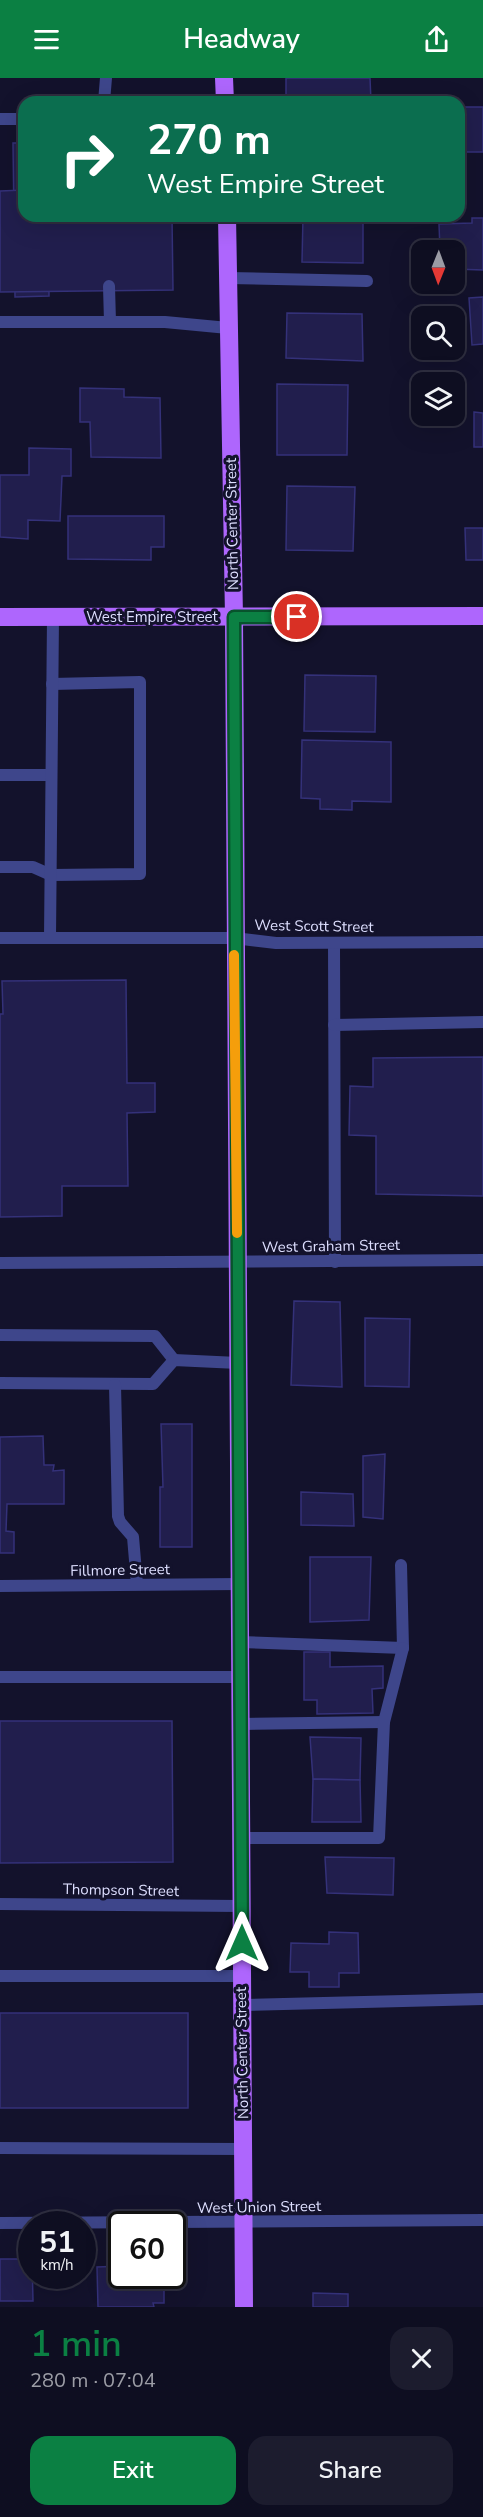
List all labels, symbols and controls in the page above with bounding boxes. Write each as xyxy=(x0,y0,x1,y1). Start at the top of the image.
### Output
text: Headway xyxy=(183,21,300,58)
icon: menu xyxy=(30,23,63,56)
icon: share xyxy=(420,23,453,56)
text: 270 m xyxy=(147,112,271,169)
icon: right xyxy=(48,120,126,198)
text: West Empire Street xyxy=(147,166,384,203)
north arrow xyxy=(411,240,465,294)
map controls xyxy=(411,240,465,426)
button: search xyxy=(411,306,465,360)
button: layers xyxy=(411,372,465,426)
street label: North Center Street xyxy=(221,457,243,590)
pin xyxy=(271,591,322,642)
icon: arrive xyxy=(280,600,313,633)
street label: West Empire Street xyxy=(86,607,219,627)
street label: West Scott Street xyxy=(254,915,375,937)
street label: West Graham Street xyxy=(262,1235,401,1257)
street label: Fillmore Street xyxy=(70,1559,171,1581)
street label: Thompson Street xyxy=(63,1879,180,1901)
position arrow xyxy=(210,1911,274,1975)
street label: North Center Street xyxy=(231,1986,253,2119)
street label: West Union Street xyxy=(197,2196,322,2218)
speed limit sign: 60 xyxy=(108,2211,186,2289)
text: 51 xyxy=(39,2222,75,2263)
text: km/h xyxy=(40,2255,74,2275)
text: 1 min xyxy=(30,2320,122,2369)
button: close xyxy=(390,2327,453,2390)
text: 280 m · 07:04 xyxy=(30,2367,156,2394)
button: Exit xyxy=(30,2436,236,2505)
button: Share xyxy=(248,2436,453,2505)

